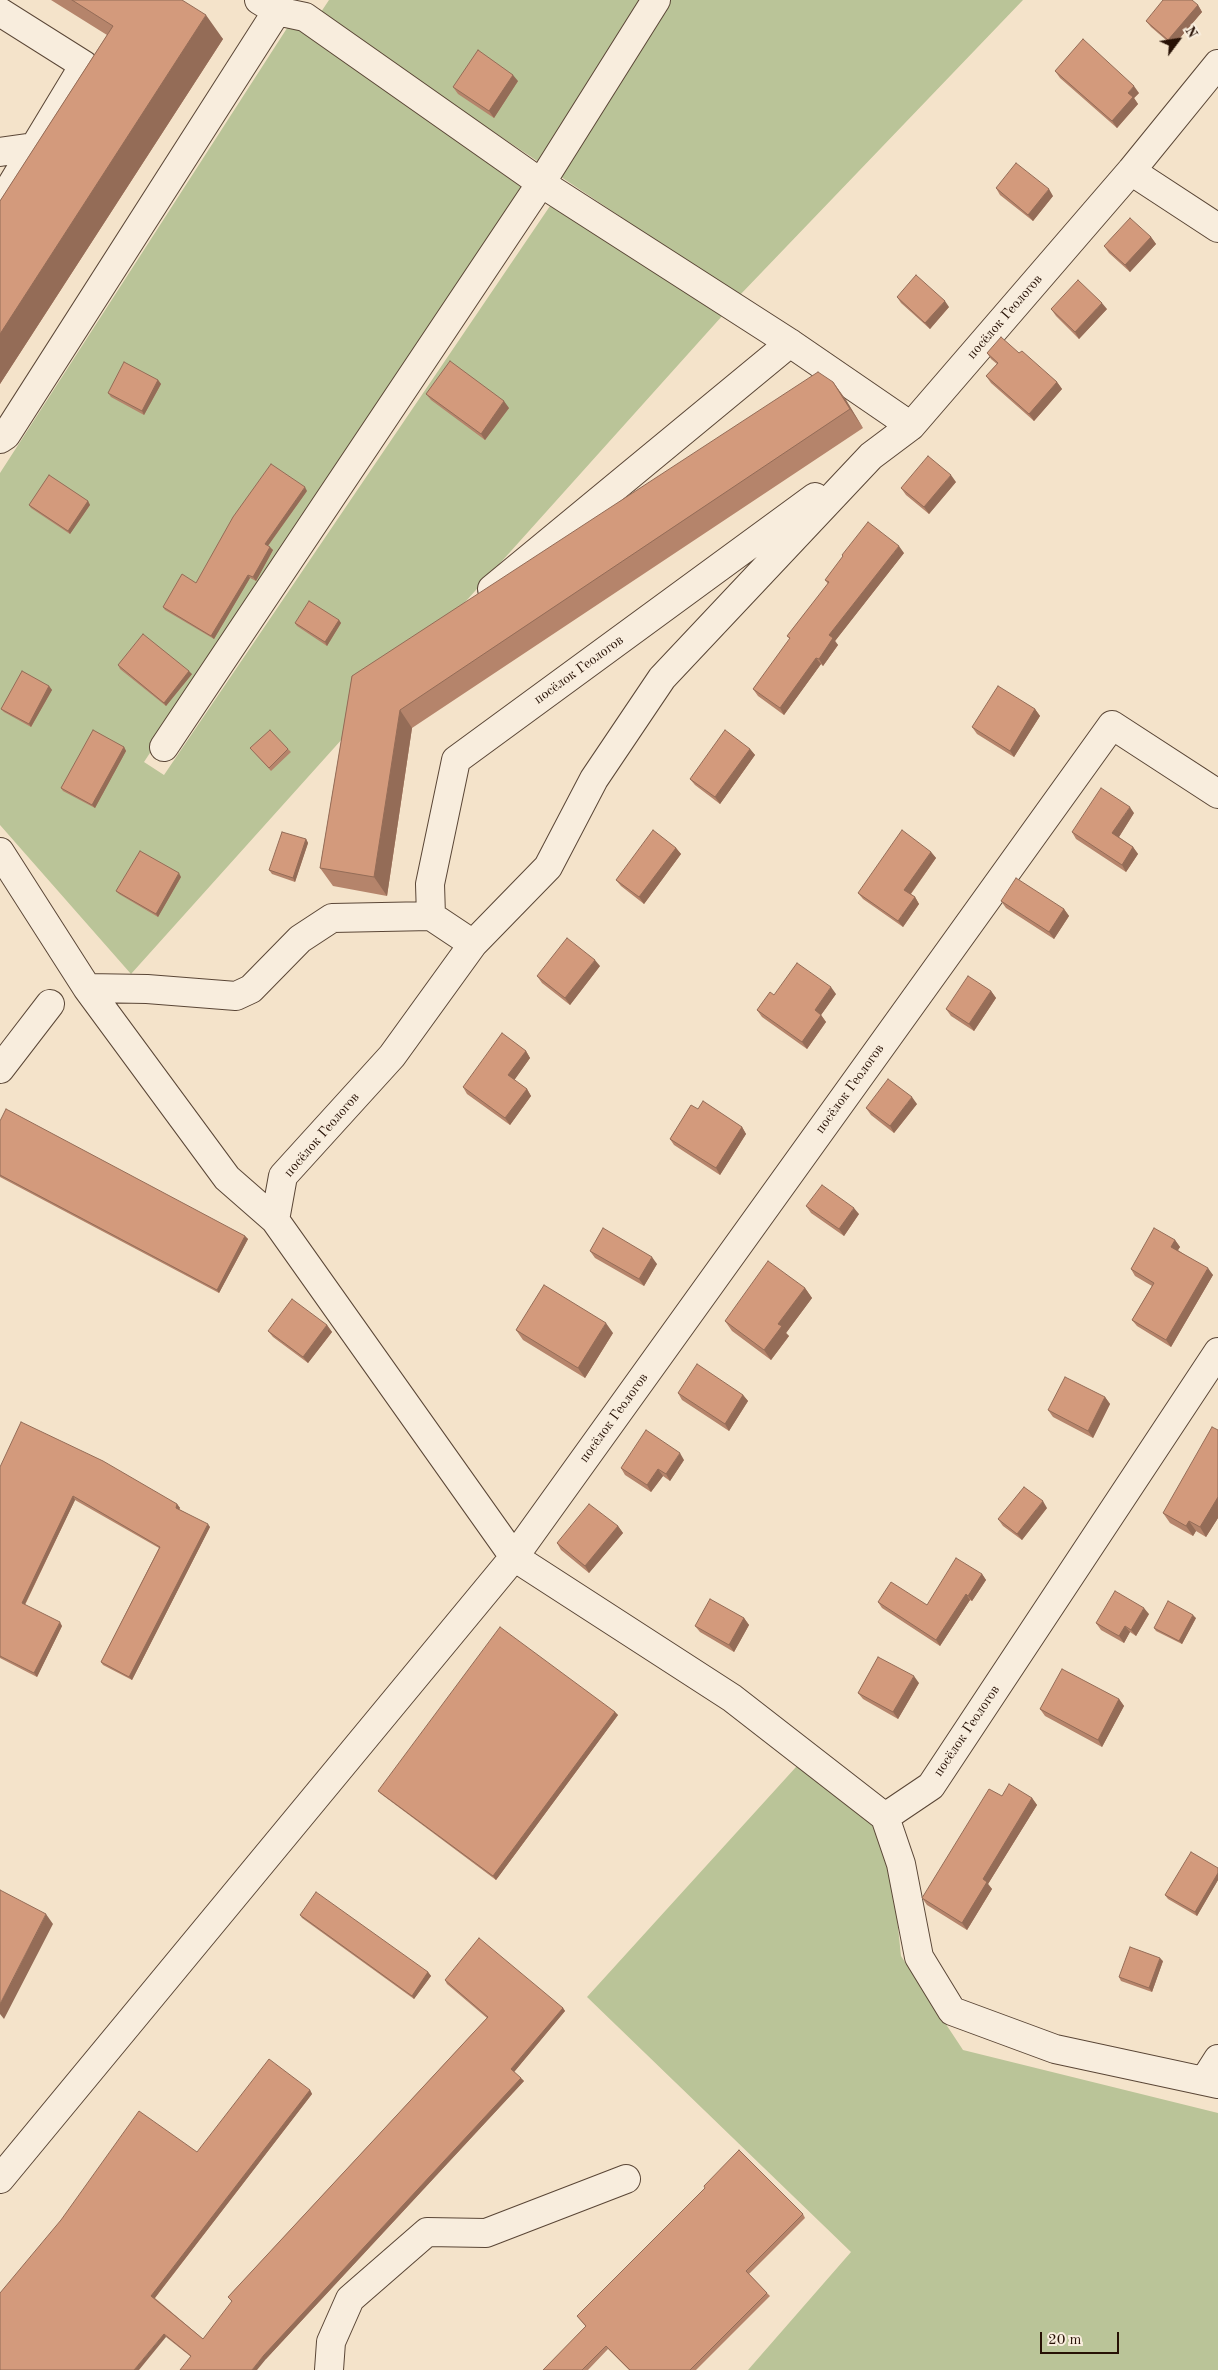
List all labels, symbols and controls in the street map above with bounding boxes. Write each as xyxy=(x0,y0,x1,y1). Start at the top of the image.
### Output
north arrow xyxy=(1153,15,1203,65)
text: N xyxy=(1182,24,1200,40)
street label: посёлок Геологов xyxy=(964,271,1046,363)
street label: посёлок Геологов xyxy=(531,632,627,708)
street label: посёлок Геологов xyxy=(812,1041,888,1137)
street label: посёлок Геологов xyxy=(281,1089,363,1181)
street label: посёлок Геологов xyxy=(576,1370,652,1466)
street label: посёлок Геологов xyxy=(930,1682,1004,1780)
scale bar xyxy=(1043,2322,1122,2354)
text: 20 m xyxy=(1048,2333,1082,2348)

